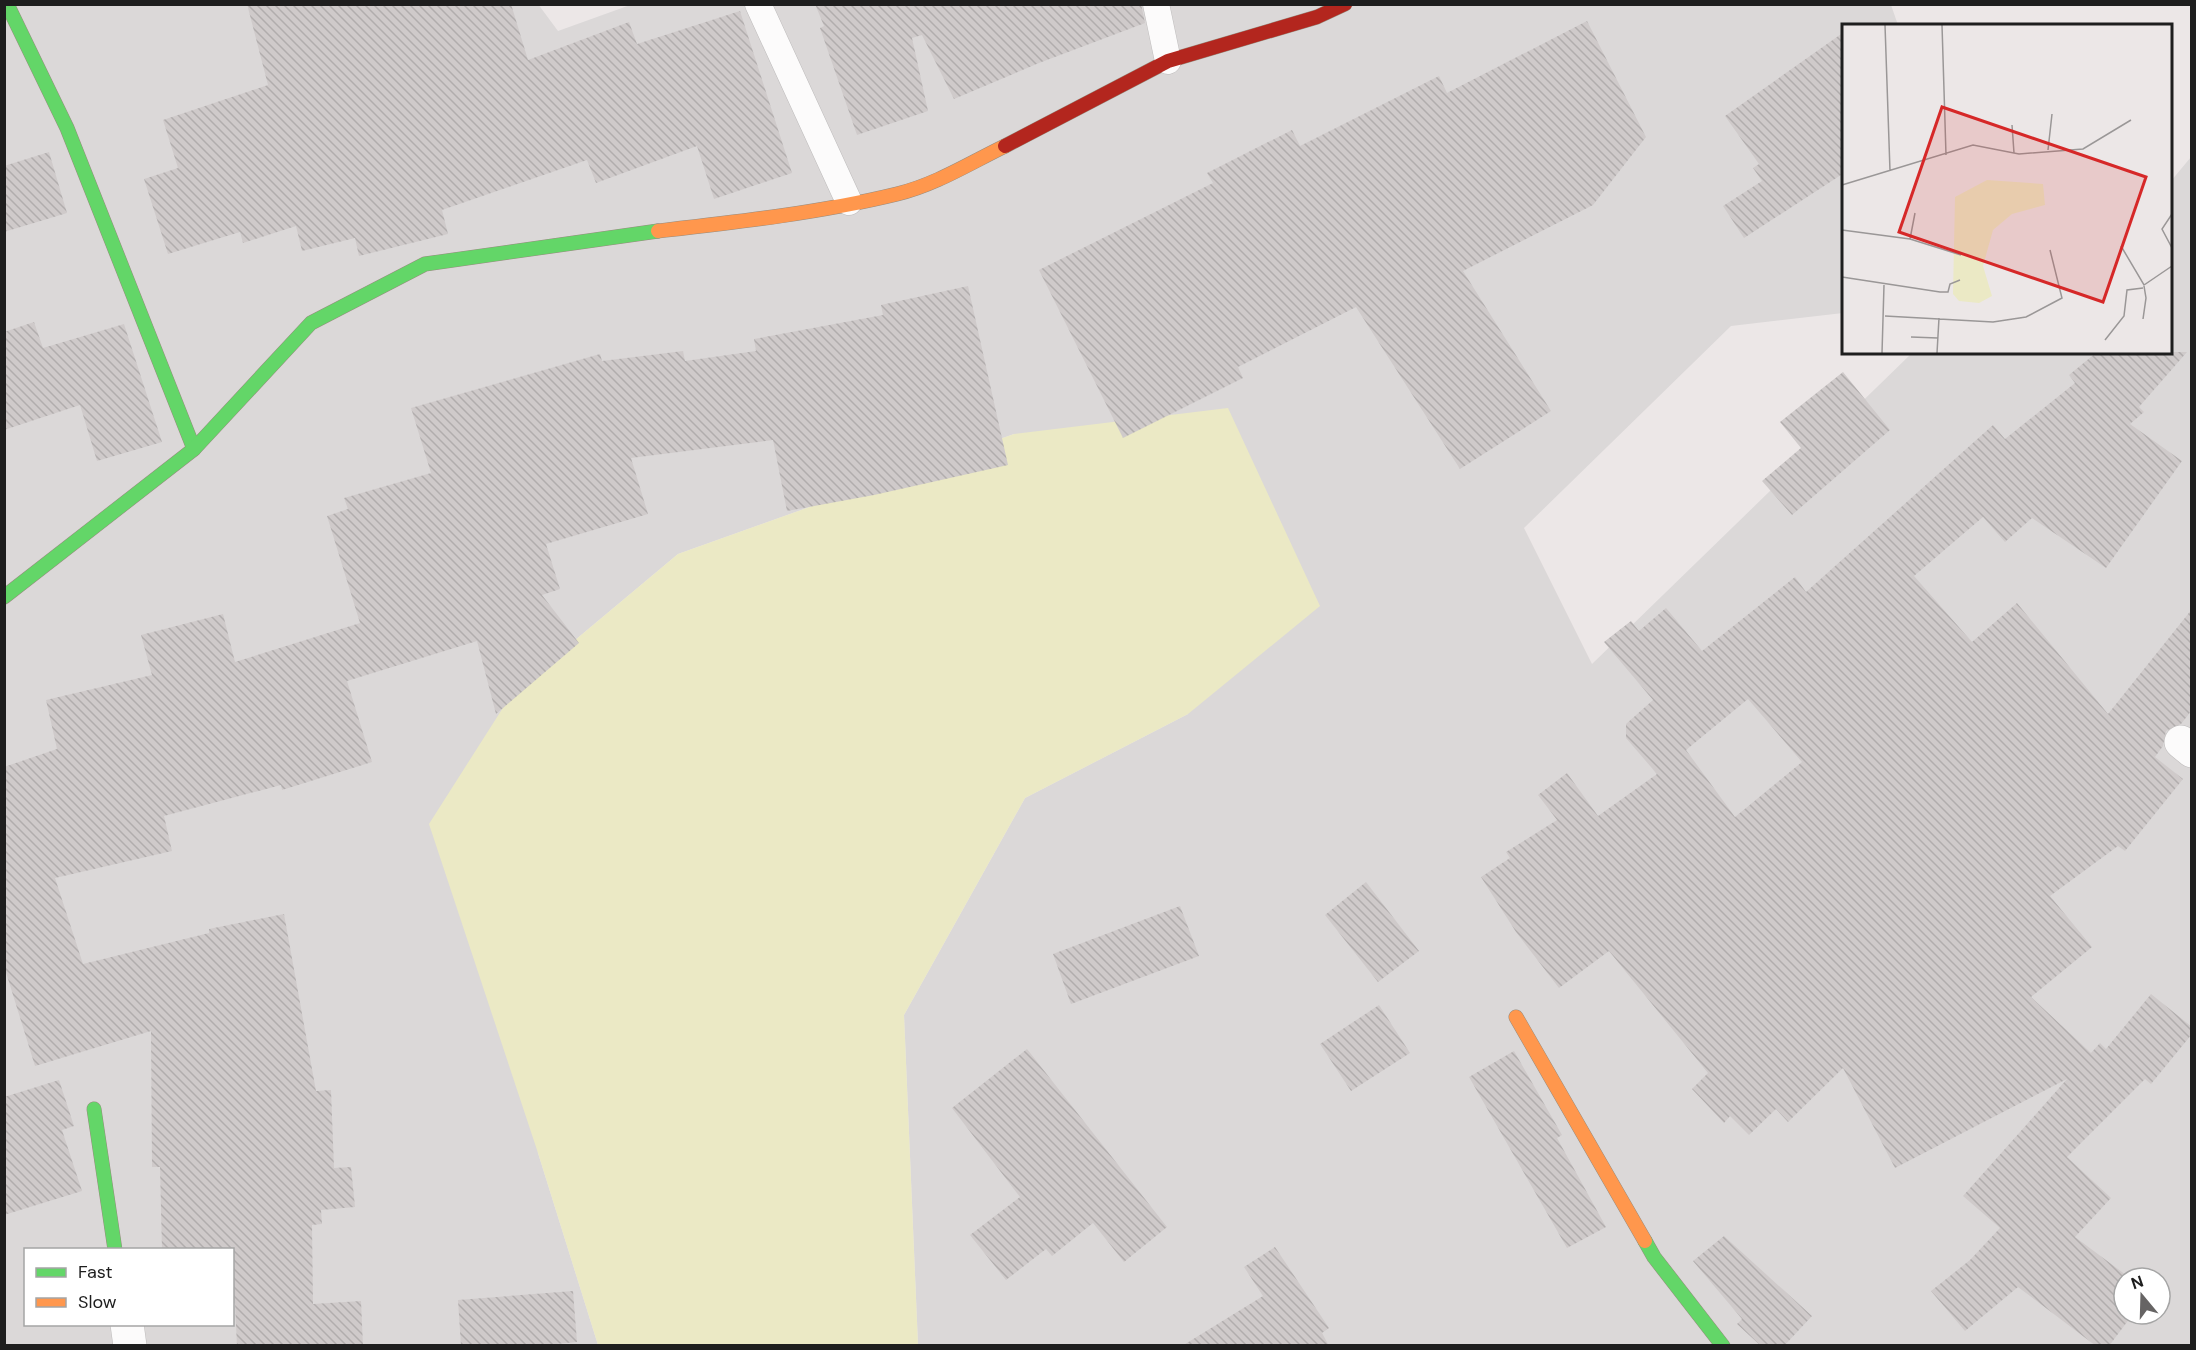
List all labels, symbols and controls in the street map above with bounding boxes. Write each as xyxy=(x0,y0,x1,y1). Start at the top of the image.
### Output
inset map xyxy=(1842,24,2172,354)
legend xyxy=(24,1248,234,1326)
text: Fast xyxy=(78,1260,113,1284)
north arrow xyxy=(2112,1266,2172,1326)
text: N xyxy=(2128,1270,2146,1294)
text: Slow xyxy=(78,1290,117,1314)

